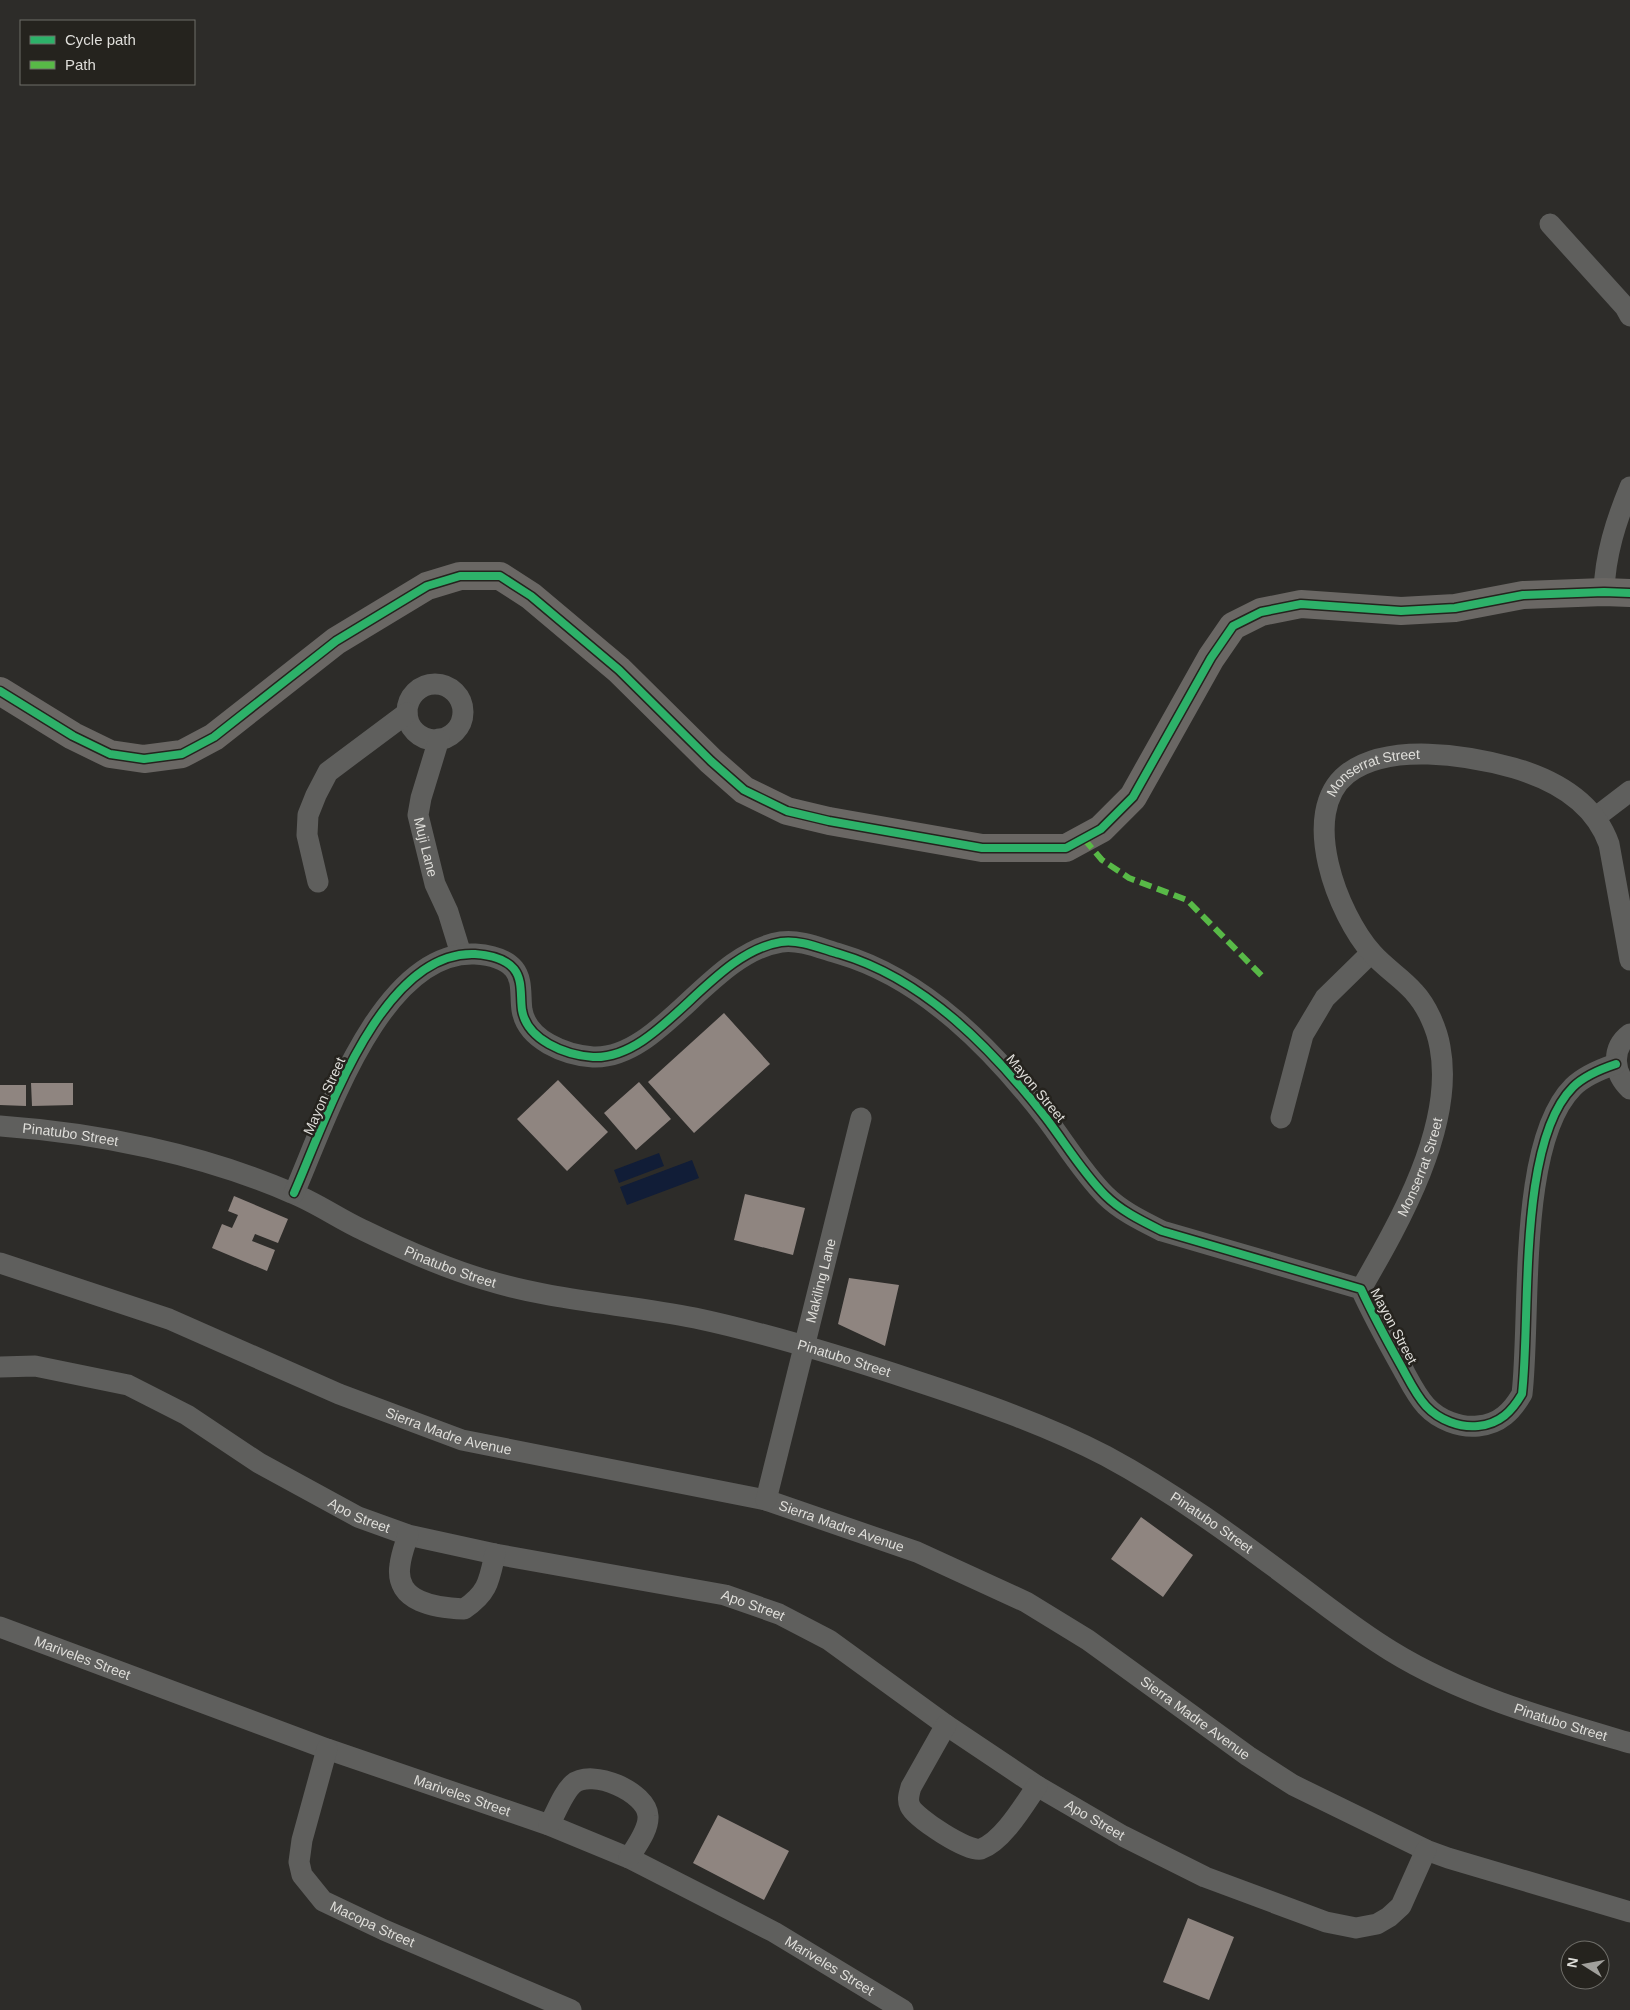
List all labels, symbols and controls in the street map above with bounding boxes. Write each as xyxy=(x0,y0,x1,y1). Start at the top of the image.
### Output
legend xyxy=(20,20,195,85)
text: Cycle path xyxy=(65,31,136,48)
text: Path xyxy=(65,56,96,73)
street label: Monserrat Street xyxy=(1323,746,1420,800)
street label: Muji Lane xyxy=(411,816,441,879)
street label: Mayon Street xyxy=(1003,1051,1069,1125)
street label: Mayon Street xyxy=(300,1055,348,1137)
street label: Monserrat Street xyxy=(1394,1116,1445,1219)
street label: Pinatubo Street xyxy=(22,1120,120,1149)
street label: Makiling Lane xyxy=(802,1237,839,1325)
street label: Pinatubo Street xyxy=(402,1242,498,1291)
street label: Mayon Street xyxy=(1367,1285,1421,1367)
street label: Pinatubo Street xyxy=(796,1336,893,1380)
street label: Sierra Madre Avenue xyxy=(383,1404,513,1458)
street label: Pinatubo Street xyxy=(1168,1488,1256,1557)
street label: Apo Street xyxy=(326,1494,393,1536)
street label: Sierra Madre Avenue xyxy=(777,1497,907,1555)
street label: Apo Street xyxy=(719,1586,788,1624)
street label: Mariveles Street xyxy=(32,1633,133,1683)
street label: Sierra Madre Avenue xyxy=(1137,1673,1253,1763)
street label: Pinatubo Street xyxy=(1512,1700,1609,1744)
street label: Mariveles Street xyxy=(412,1771,513,1819)
street label: Apo Street xyxy=(1062,1796,1128,1843)
street label: Macopa Street xyxy=(328,1898,417,1950)
street label: Mariveles Street xyxy=(782,1933,877,1999)
north arrow xyxy=(1560,1940,1610,1990)
text: N xyxy=(1563,1956,1581,1969)

